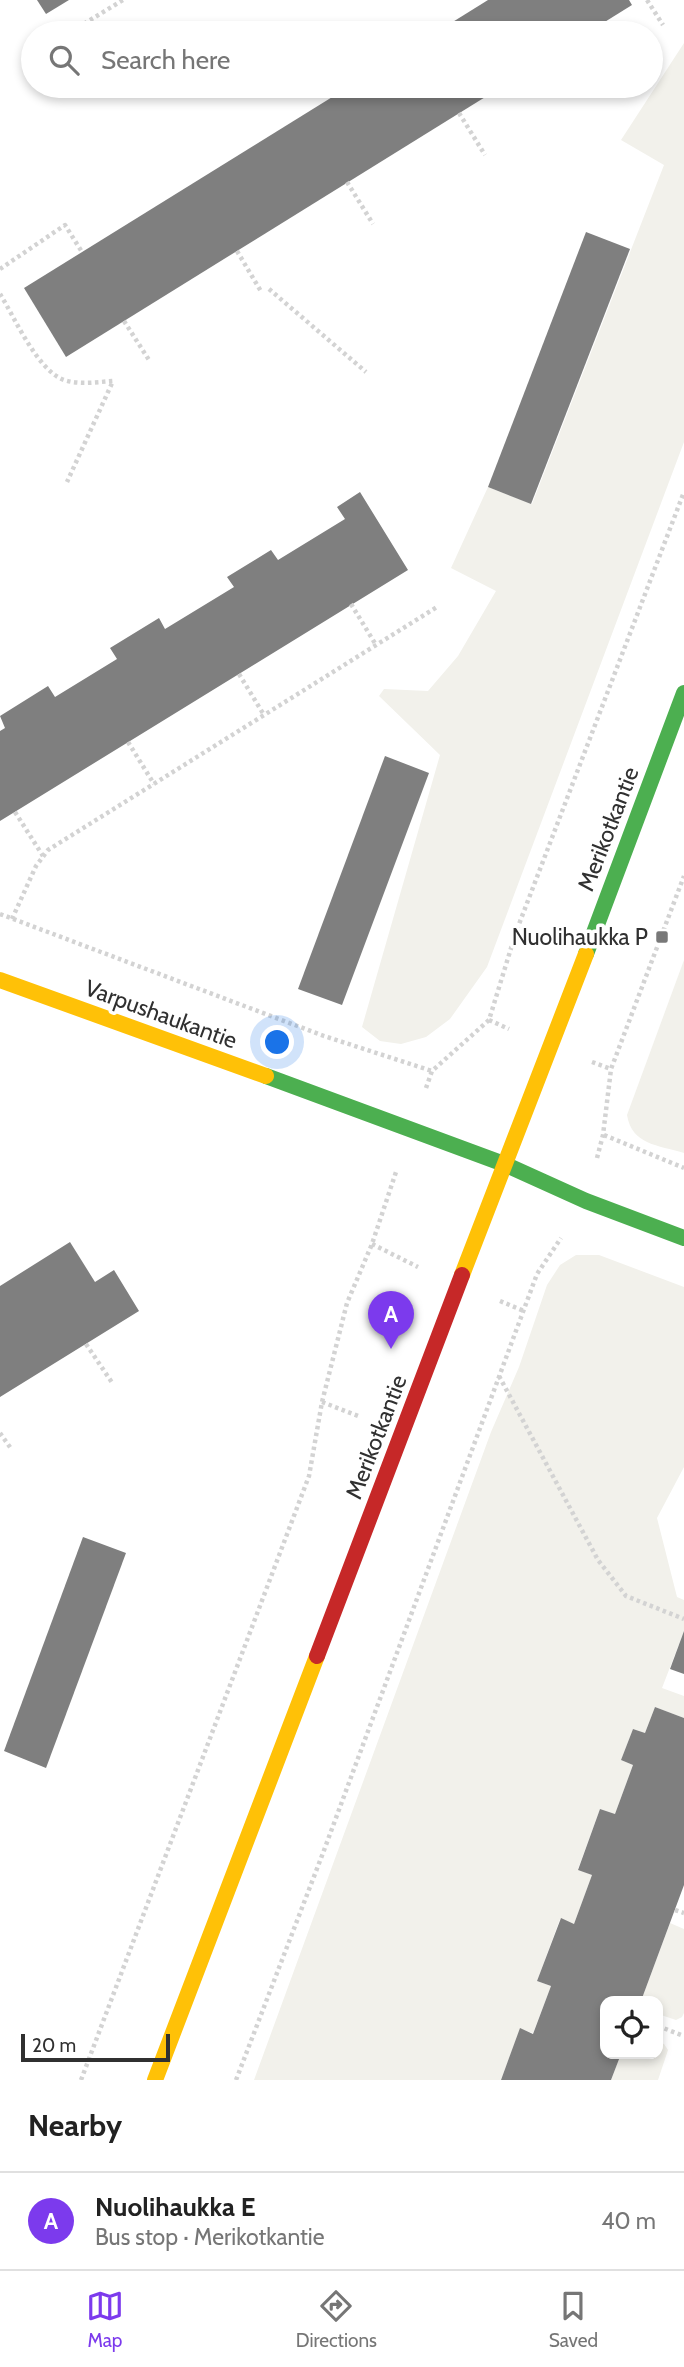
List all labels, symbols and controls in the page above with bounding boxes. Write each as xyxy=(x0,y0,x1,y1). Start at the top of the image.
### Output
search box xyxy=(21,21,663,98)
icon: search xyxy=(45,41,83,79)
text: Search here xyxy=(101,44,230,76)
street label: Merikotkantie xyxy=(572,763,645,895)
place label: Nuolihaukka P xyxy=(512,923,648,951)
marker: Nuolihaukka P xyxy=(654,929,670,945)
street label: Varpushaukantie xyxy=(81,974,241,1055)
your location xyxy=(260,1025,294,1059)
pin: A xyxy=(368,1291,414,1349)
street label: Merikotkantie xyxy=(340,1371,413,1503)
map controls xyxy=(600,1996,663,2059)
button: locate xyxy=(600,1996,663,2059)
scale bar xyxy=(21,2031,170,2063)
text: 20 m xyxy=(32,2034,76,2057)
text: Nearby xyxy=(28,2107,122,2144)
text: Nuolihaukka E xyxy=(95,2191,256,2223)
text: A xyxy=(44,2207,58,2235)
text: 40 m xyxy=(601,2207,656,2235)
text: Bus stop · Merikotkantie xyxy=(95,2223,325,2251)
tab: Map xyxy=(86,2287,124,2352)
tab: Directions xyxy=(296,2287,377,2352)
tab: Saved xyxy=(549,2287,598,2352)

